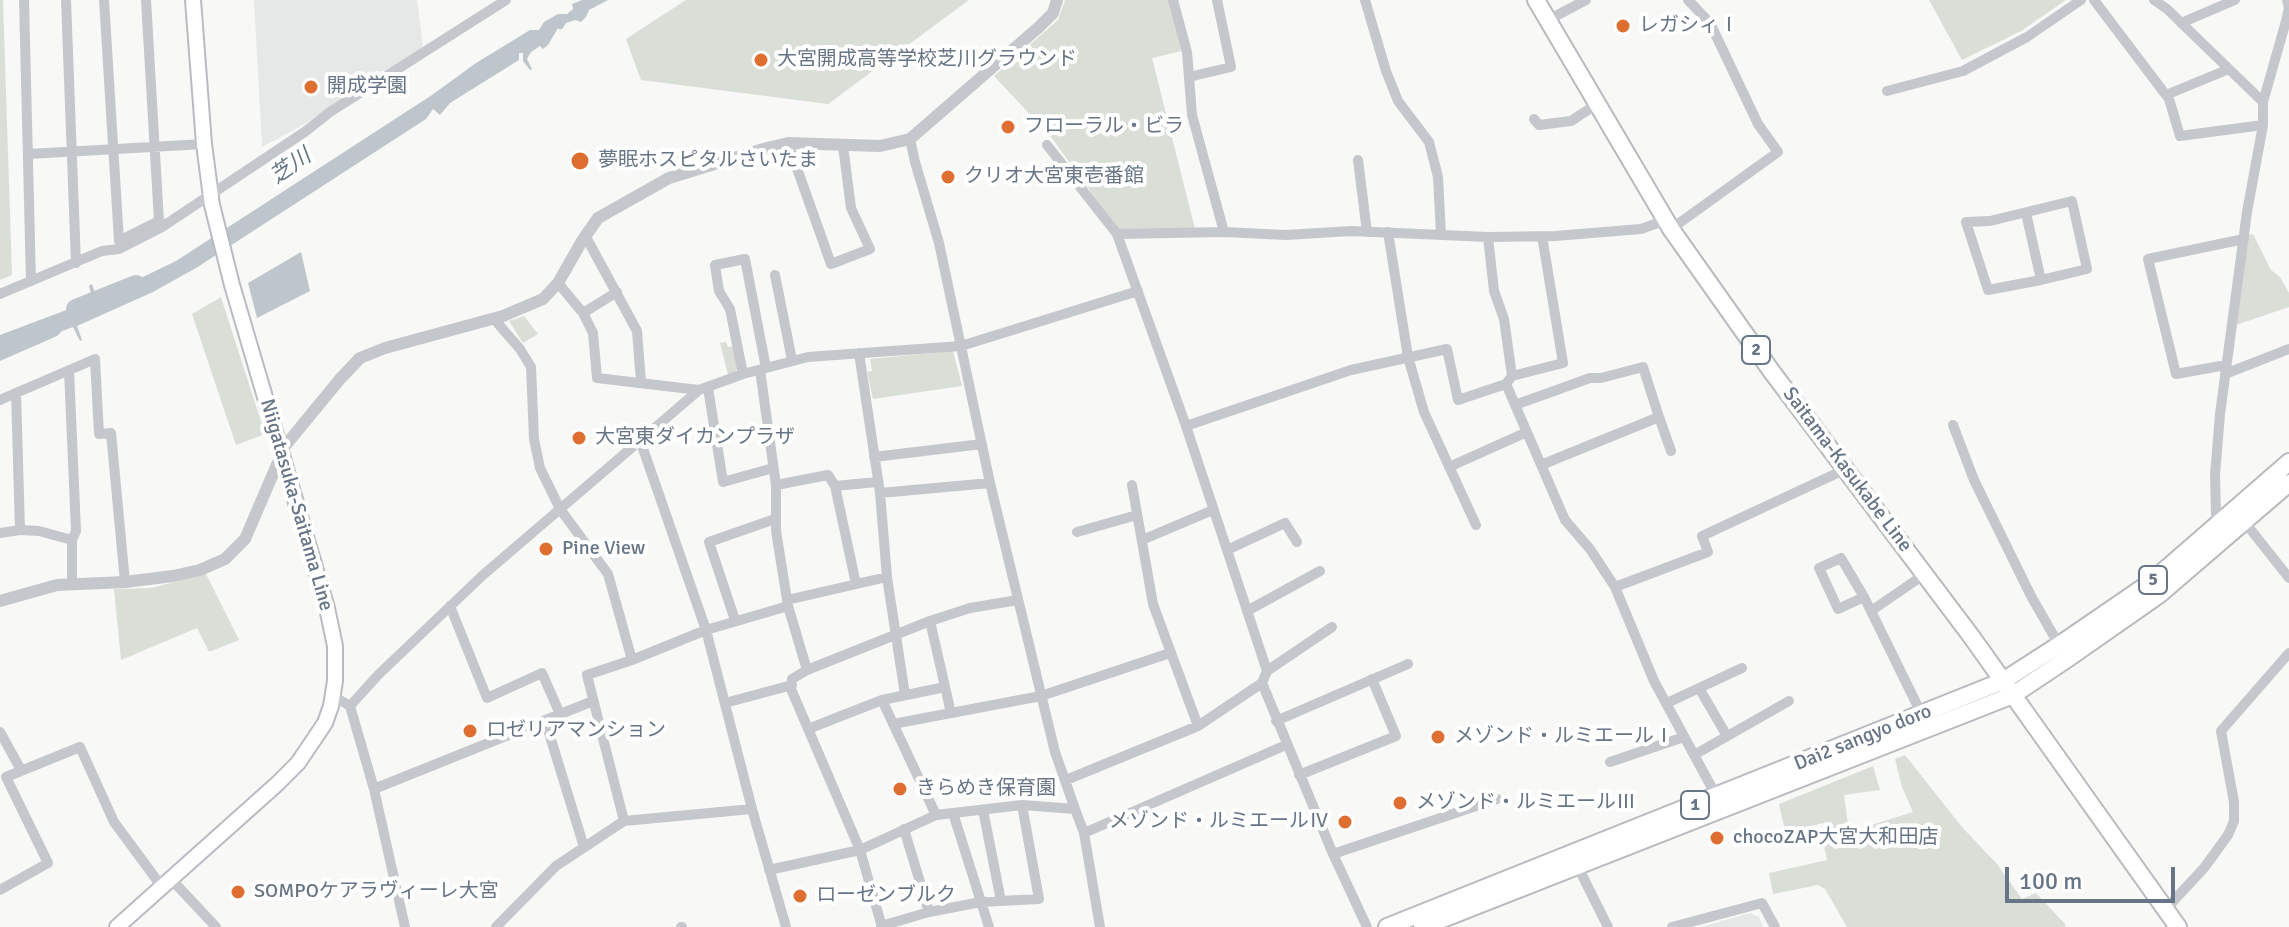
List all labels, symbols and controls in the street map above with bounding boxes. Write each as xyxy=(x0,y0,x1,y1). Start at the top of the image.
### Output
place label: レガシィⅠ xyxy=(1639,14,1739,38)
marker: レガシィⅠ xyxy=(1614,17,1632,35)
place label: 大宮開成高等学校芝川グラウンド xyxy=(777,48,1077,72)
marker: 大宮開成高等学校芝川グラウンド xyxy=(752,51,770,69)
place label: 開成学園 xyxy=(327,75,407,99)
marker: 開成学園 xyxy=(302,78,320,96)
place label: フローラル・ビラ xyxy=(1024,115,1184,139)
marker: フローラル・ビラ xyxy=(999,118,1017,136)
water label: 芝川 xyxy=(265,144,317,190)
place label: 夢眠ホスピタルさいたま xyxy=(598,149,818,173)
marker: 夢眠ホスピタルさいたま xyxy=(569,150,591,172)
place label: クリオ大宮東壱番館 xyxy=(964,165,1144,189)
marker: クリオ大宮東壱番館 xyxy=(939,168,957,186)
road number: 2 xyxy=(1742,336,1770,364)
street label: Saitama-Kasukabe Line xyxy=(1777,383,1917,557)
street label: Niigatasuka-Saitama Line xyxy=(254,396,338,614)
place label: 大宮東ダイカンプラザ xyxy=(595,426,795,450)
marker: 大宮東ダイカンプラザ xyxy=(570,429,588,447)
place label: Pine View xyxy=(562,537,645,561)
marker: Pine View xyxy=(537,540,555,558)
road number: 5 xyxy=(2139,566,2167,594)
street label: Dai2 sangyo doro xyxy=(1791,699,1935,777)
place label: ロゼリアマンション xyxy=(486,719,666,743)
marker: ロゼリアマンション xyxy=(461,722,479,740)
place label: メゾンド・ルミエールⅠ xyxy=(1454,725,1674,749)
marker: メゾンド・ルミエールⅠ xyxy=(1429,728,1447,746)
place label: きらめき保育園 xyxy=(916,777,1056,801)
marker: きらめき保育園 xyxy=(891,780,909,798)
place label: メゾンド・ルミエールⅢ xyxy=(1416,791,1636,815)
road number: 1 xyxy=(1681,791,1709,819)
marker: メゾンド・ルミエールⅢ xyxy=(1391,794,1409,812)
place label: メゾンド・ルミエールⅣ xyxy=(1109,810,1329,834)
marker: メゾンド・ルミエールⅣ xyxy=(1336,813,1354,831)
place label: chocoZAP大宮大和田店 xyxy=(1733,826,1938,850)
marker: chocoZAP大宮大和田店 xyxy=(1708,829,1726,847)
scale bar xyxy=(2009,851,2179,901)
text: 100 m xyxy=(2019,866,2082,896)
place label: SOMPOケアラヴィーレ大宮 xyxy=(254,880,499,904)
marker: SOMPOケアラヴィーレ大宮 xyxy=(229,883,247,901)
place label: ローゼンブルク xyxy=(816,884,956,908)
marker: ローゼンブルク xyxy=(791,887,809,905)

